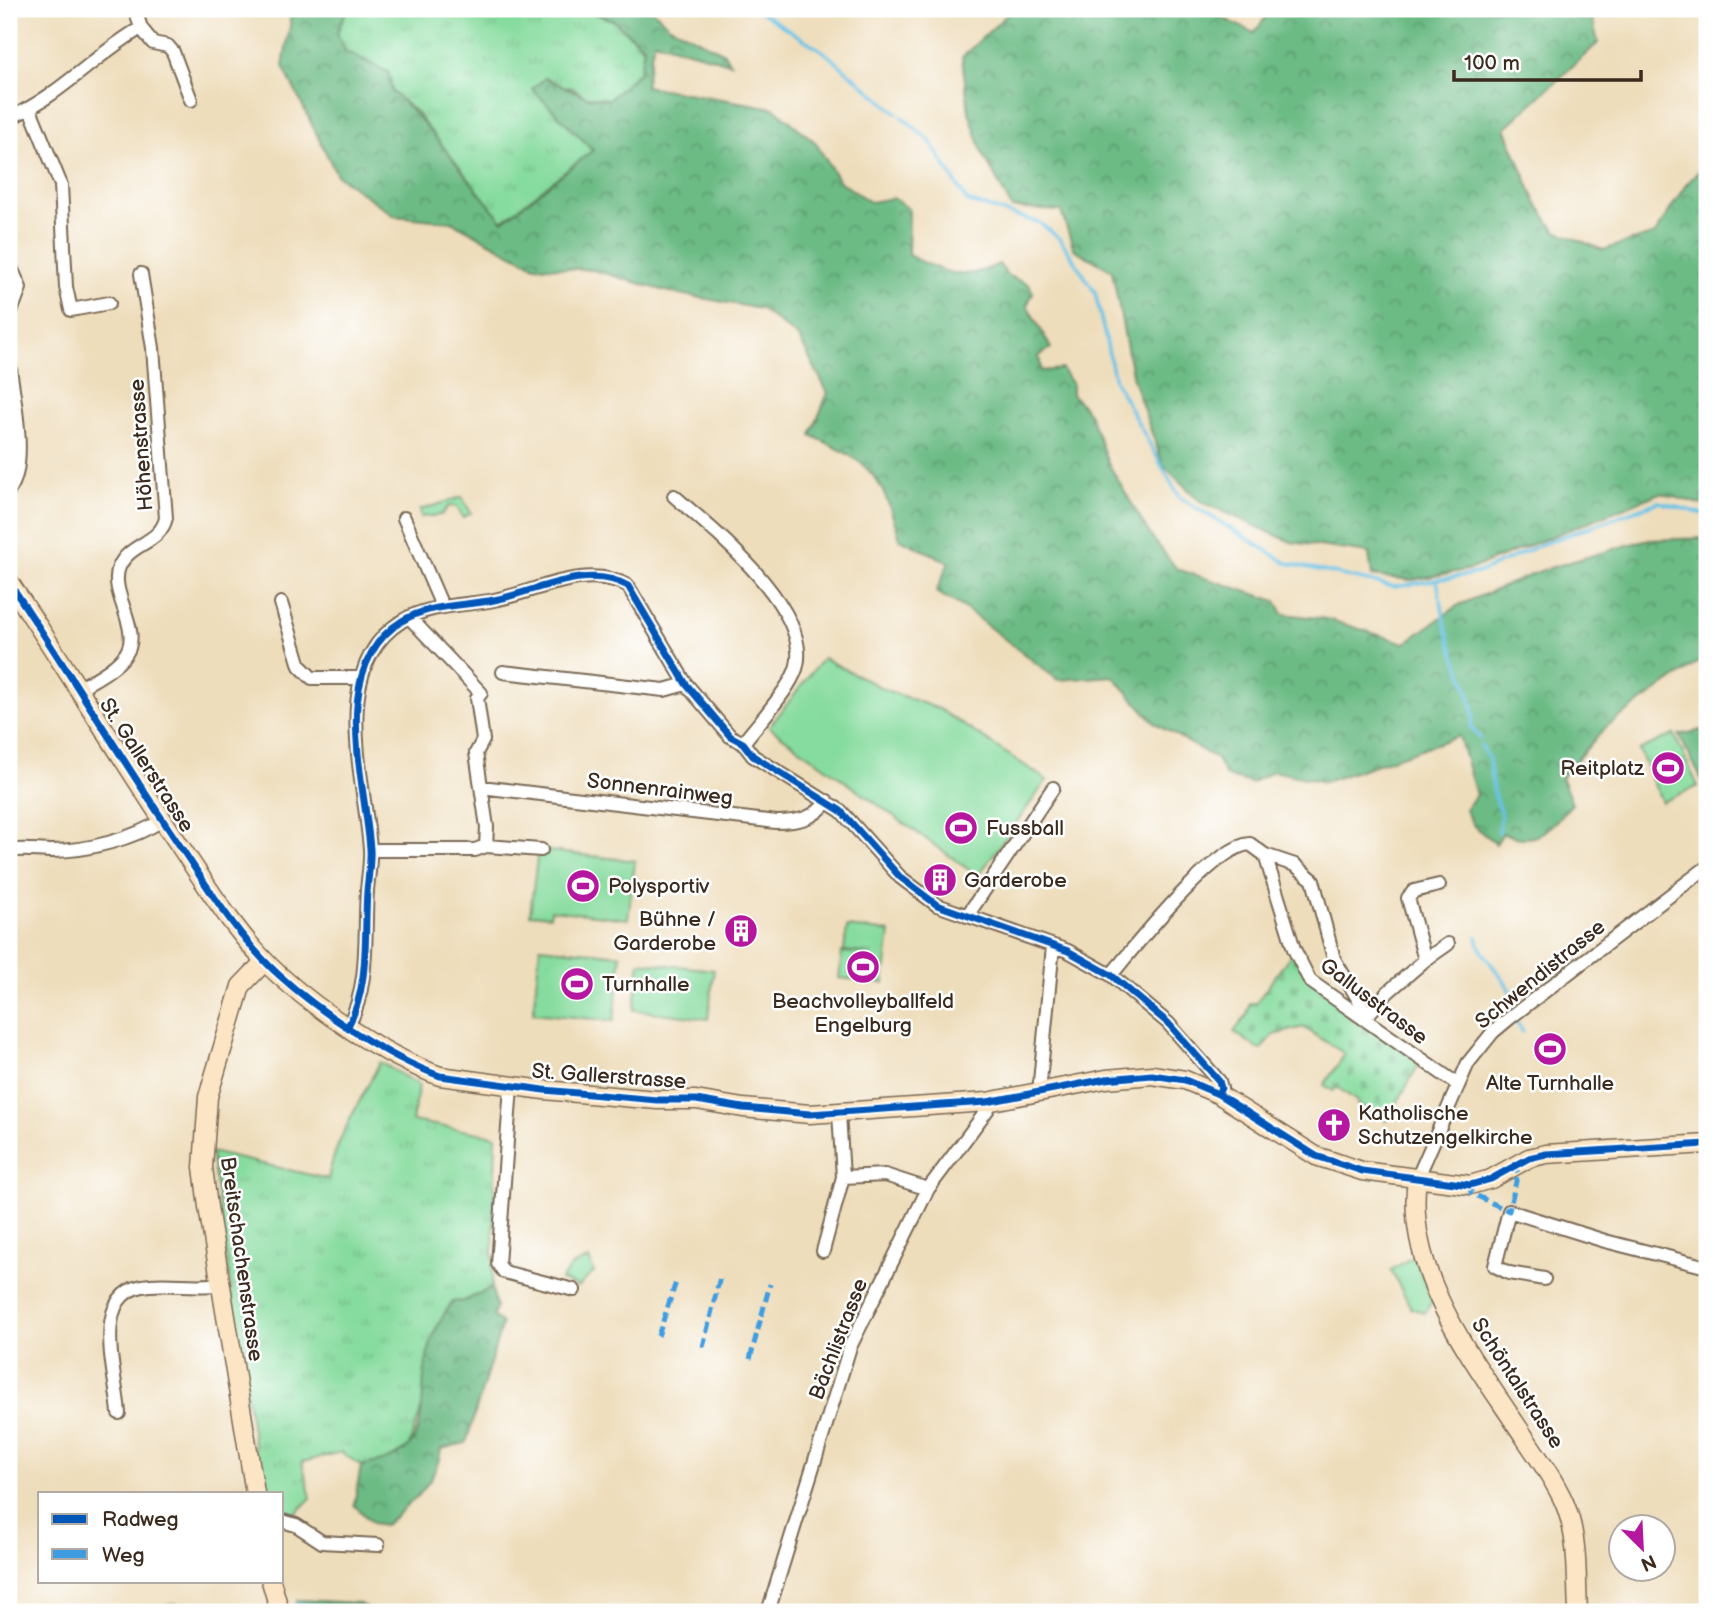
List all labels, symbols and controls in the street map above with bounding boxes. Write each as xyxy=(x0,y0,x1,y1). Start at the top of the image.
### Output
scale bar xyxy=(1454,38,1641,82)
text: 100 m xyxy=(1464,51,1520,76)
street label: Höhenstrasse xyxy=(124,378,159,512)
street label: St. Gallerstrasse xyxy=(94,693,199,837)
sports icon: Reitplatz xyxy=(1649,749,1687,787)
place label: Reitplatz xyxy=(1560,756,1645,781)
street label: Sonnenrainweg xyxy=(586,768,734,811)
sports icon: Fussball xyxy=(942,809,980,847)
place label: Fussball xyxy=(986,816,1064,841)
building icon: Garderobe xyxy=(921,861,959,899)
sports icon: Polysportiv xyxy=(564,867,602,905)
place label: Garderobe xyxy=(964,868,1067,893)
place label: Polysportiv xyxy=(608,874,710,899)
place label: Bühne / Garderobe xyxy=(613,907,716,956)
building icon: Bühne / Garderobe xyxy=(722,912,760,950)
street label: Schwendistrasse xyxy=(1470,914,1610,1034)
sports icon: Beachvolleyballfeld Engelburg xyxy=(844,948,882,986)
street label: Gallusstrasse xyxy=(1315,953,1432,1050)
sports icon: Turnhalle xyxy=(558,965,596,1003)
place label: Turnhalle xyxy=(602,972,689,997)
place label: Beachvolleyballfeld Engelburg xyxy=(772,989,954,1038)
sports icon: Alte Turnhalle xyxy=(1531,1030,1569,1068)
street label: St. Gallerstrasse xyxy=(531,1059,687,1094)
place label: Alte Turnhalle xyxy=(1486,1071,1614,1096)
place label: Katholische Schutzengelkirche xyxy=(1358,1101,1532,1150)
church icon: Katholische Schutzengelkirche xyxy=(1315,1106,1353,1144)
street label: Breitschachenstrasse xyxy=(215,1155,268,1363)
street label: Bächlistrasse xyxy=(804,1275,873,1403)
street label: Schöntalstrasse xyxy=(1466,1313,1569,1453)
legend xyxy=(38,1492,284,1582)
text: Radweg xyxy=(102,1507,179,1532)
north arrow xyxy=(1608,1512,1678,1582)
text: Weg xyxy=(102,1543,145,1568)
text: N xyxy=(1637,1549,1660,1576)

